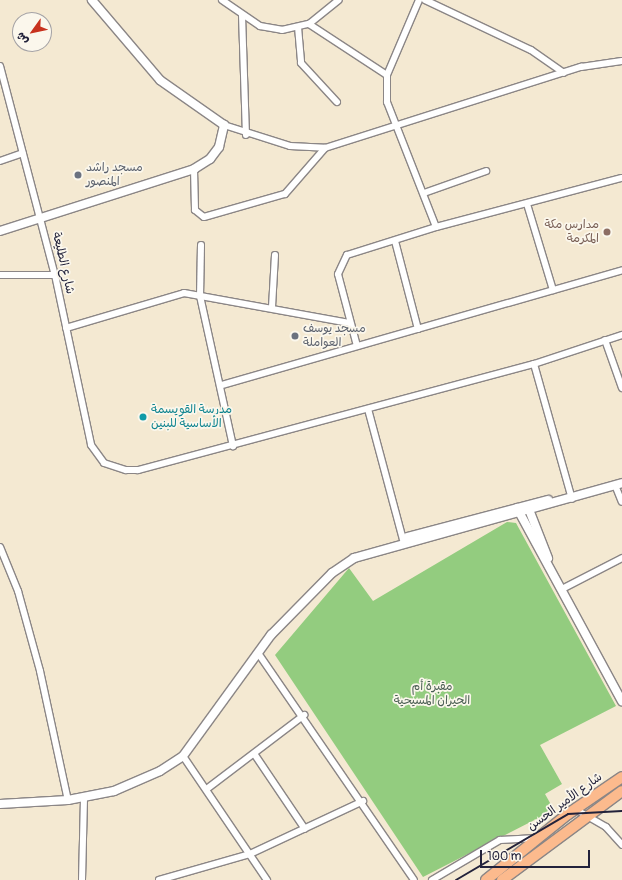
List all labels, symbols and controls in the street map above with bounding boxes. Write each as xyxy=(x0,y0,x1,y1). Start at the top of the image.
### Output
north arrow xyxy=(12,12,52,52)
text: ش xyxy=(14,30,31,47)
place label: مسجد راشد المنصور xyxy=(86,161,143,189)
marker: مسجد راشد المنصور xyxy=(73,170,83,180)
place label: مدارس مكة المكرمة xyxy=(544,218,599,246)
marker: مدارس مكة المكرمة xyxy=(602,227,612,237)
street label: شارع الطليعة xyxy=(49,231,77,295)
place label: مسجد يوسف العواملة xyxy=(303,322,366,350)
marker: مسجد يوسف العواملة xyxy=(290,331,300,341)
place label: مدرسة القويسمة الأساسية للبنين xyxy=(151,403,232,431)
marker: مدرسة القويسمة الأساسية للبنين xyxy=(138,412,148,422)
park label: مقبرة أم الحيران المسيحية xyxy=(394,680,470,708)
street label: شارع الأمير الحسن xyxy=(525,770,605,834)
scale bar xyxy=(482,842,592,868)
text: 100 m xyxy=(487,849,521,864)

